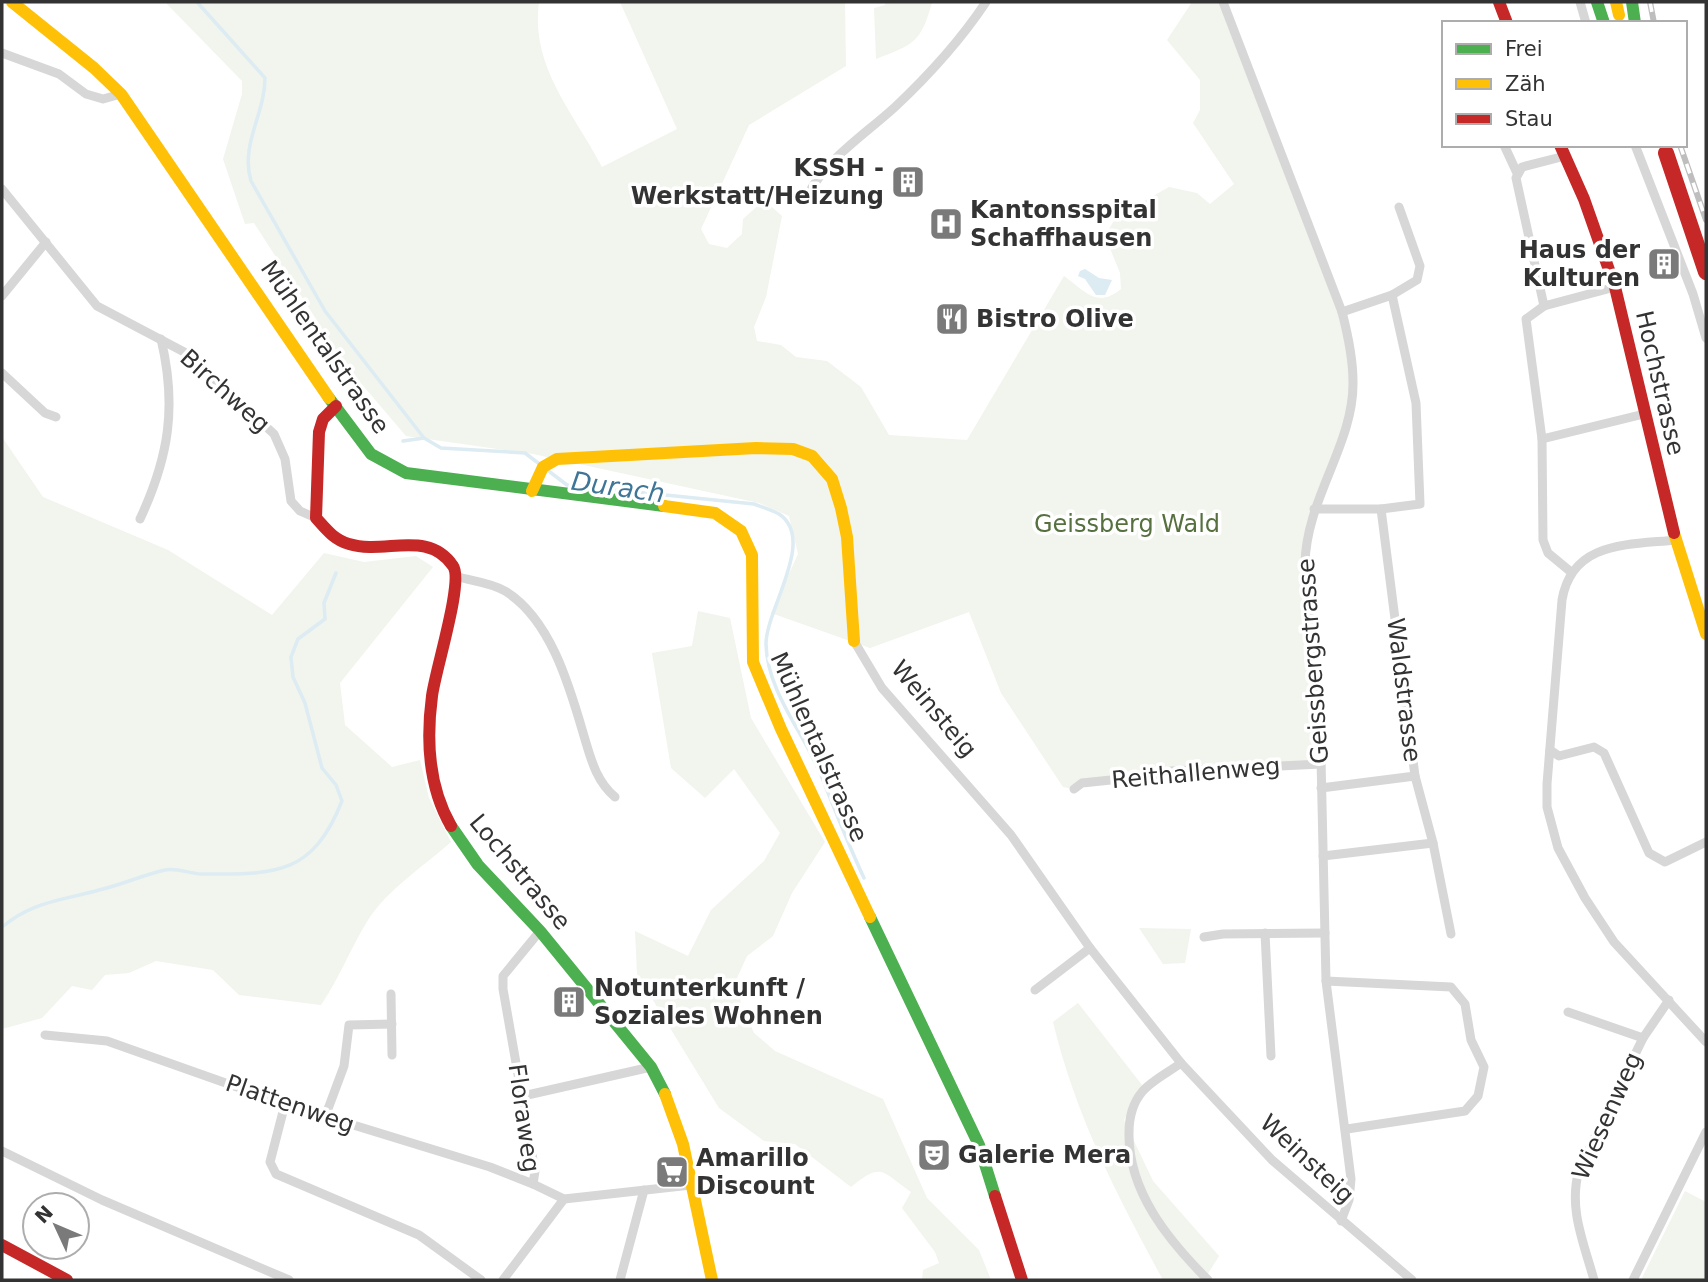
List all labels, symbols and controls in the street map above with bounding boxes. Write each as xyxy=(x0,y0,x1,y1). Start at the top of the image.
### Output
legend xyxy=(1442,21,1687,147)
text: Frei xyxy=(1505,37,1542,61)
text: Zäh xyxy=(1505,72,1546,96)
text: Stau xyxy=(1505,107,1553,131)
place label: KSSH - Werkstatt/Heizung xyxy=(631,154,884,210)
building icon: KSSH - Werkstatt/Heizung xyxy=(889,163,927,201)
place label: Kantonsspital Schaffhausen xyxy=(970,196,1157,252)
hospital icon: Kantonsspital Schaffhausen xyxy=(927,205,965,243)
place label: Haus der Kulturen xyxy=(1519,236,1640,292)
building icon: Haus der Kulturen xyxy=(1645,245,1683,283)
street label: Mühlentalstrasse xyxy=(255,255,395,439)
restaurant icon: Bistro Olive xyxy=(933,300,971,338)
place label: Bistro Olive xyxy=(976,305,1134,333)
street label: Hochstrasse xyxy=(1630,308,1690,458)
street label: Birchweg xyxy=(175,344,275,438)
water label: Durach xyxy=(569,466,667,508)
park label: Geissberg Wald xyxy=(1034,510,1220,538)
street label: Geissbergstrasse xyxy=(1292,557,1334,765)
street label: Waldstrasse xyxy=(1381,616,1427,764)
street label: Mühlentalstrasse xyxy=(765,648,873,846)
street label: Weinsteig xyxy=(885,655,983,763)
street label: Reithallenweg xyxy=(1110,752,1282,794)
street label: Lochstrasse xyxy=(464,808,576,936)
place label: Notunterkunft / Soziales Wohnen xyxy=(594,974,823,1030)
building icon: Notunterkunft / Soziales Wohnen xyxy=(550,983,588,1021)
street label: Wiesenweg xyxy=(1566,1048,1648,1184)
street label: Floraweg xyxy=(503,1062,545,1174)
street label: Plattenweg xyxy=(222,1069,358,1139)
street label: Weinsteig xyxy=(1254,1109,1360,1209)
theatre icon: Galerie Mera xyxy=(915,1136,953,1174)
place label: Galerie Mera xyxy=(958,1141,1131,1169)
place label: Amarillo Discount xyxy=(696,1144,815,1200)
supermarket icon: Amarillo Discount xyxy=(653,1153,691,1191)
north arrow xyxy=(21,1191,91,1261)
text: N xyxy=(30,1201,57,1228)

